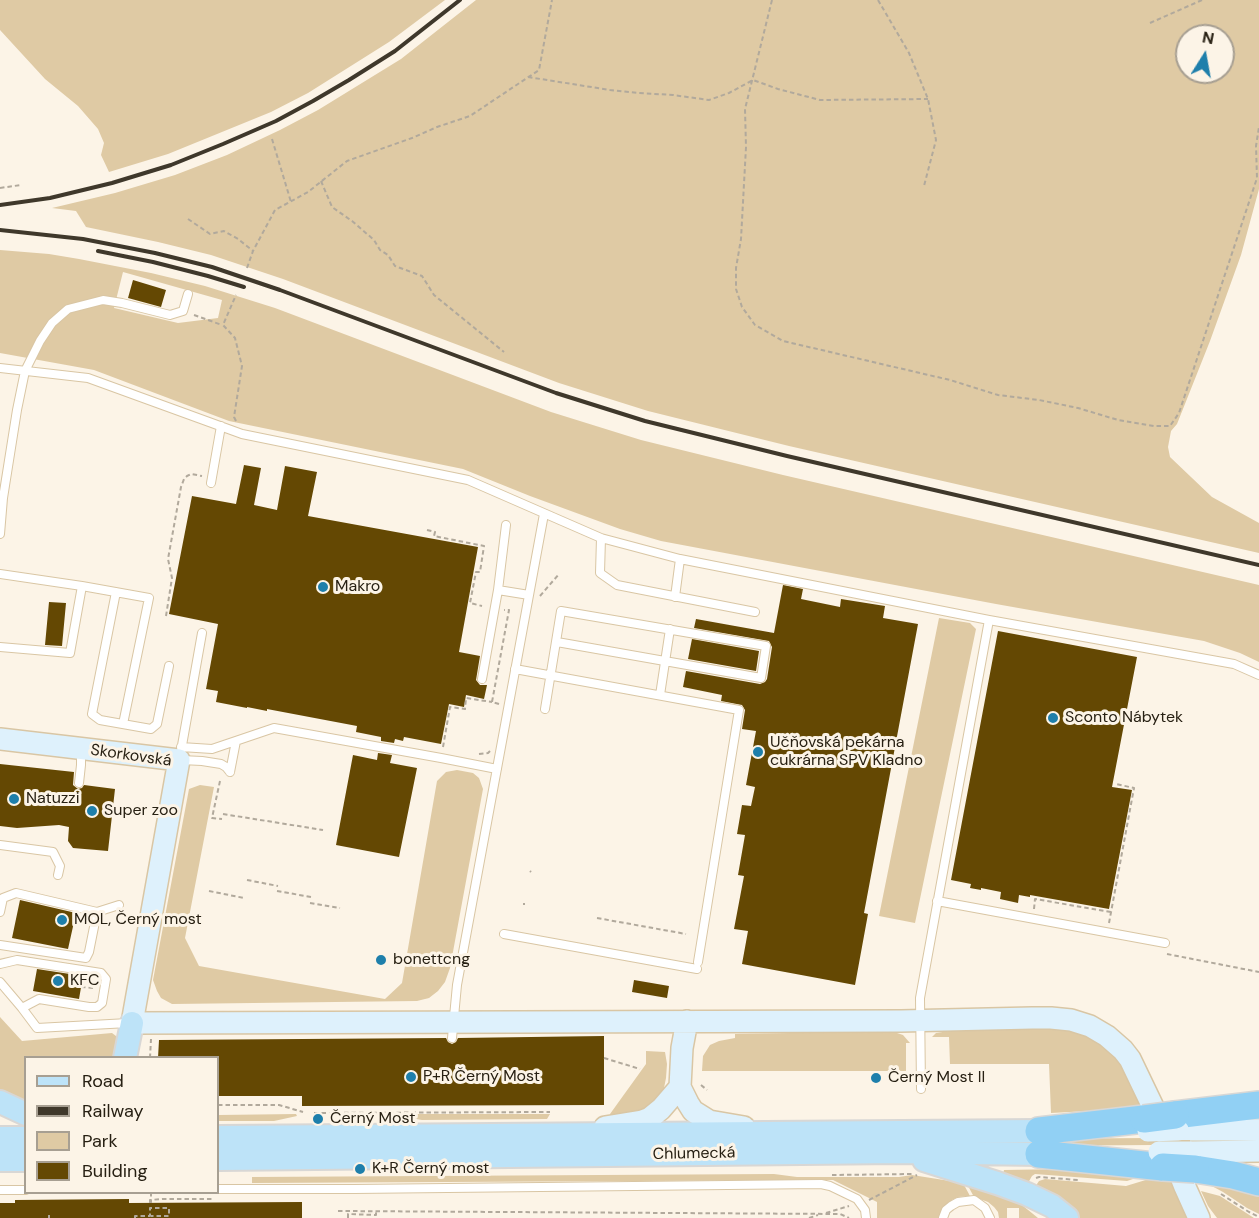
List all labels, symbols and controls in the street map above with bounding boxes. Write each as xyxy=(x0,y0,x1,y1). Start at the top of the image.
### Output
north arrow xyxy=(1175,24,1235,84)
text: N xyxy=(1200,26,1216,49)
place label: Makro xyxy=(335,577,380,597)
marker: Makro xyxy=(316,580,330,594)
place label: Sconto Nábytek xyxy=(1065,708,1183,728)
marker: Sconto Nábytek xyxy=(1046,711,1060,725)
place label: Učňovská pekárna cukrárna SPV Kladno xyxy=(770,733,923,771)
street label: Skorkovská xyxy=(89,741,173,771)
marker: Učňovská pekárna cukrárna SPV Kladno xyxy=(751,745,765,759)
place label: Natuzzi xyxy=(26,789,79,809)
marker: Natuzzi xyxy=(7,792,21,806)
place label: Super zoo xyxy=(104,801,178,821)
marker: Super zoo xyxy=(85,804,99,818)
place label: MOL, Černý most xyxy=(74,910,202,930)
marker: MOL, Černý most xyxy=(55,913,69,927)
place label: bonettcng xyxy=(393,950,470,970)
marker: bonettcng xyxy=(374,953,388,967)
place label: KFC xyxy=(70,971,99,991)
marker: KFC xyxy=(51,974,65,988)
legend xyxy=(24,1056,219,1194)
place label: P+R Černý Most xyxy=(423,1067,540,1087)
place label: Černý Most II xyxy=(888,1068,985,1088)
text: Road xyxy=(82,1069,124,1093)
marker: P+R Černý Most xyxy=(404,1070,418,1084)
marker: Černý Most II xyxy=(869,1071,883,1085)
text: Railway xyxy=(82,1099,144,1123)
place label: Černý Most xyxy=(330,1109,415,1129)
marker: Černý Most xyxy=(311,1112,325,1126)
text: Park xyxy=(82,1129,118,1153)
street label: Chlumecká xyxy=(653,1144,735,1164)
text: Building xyxy=(82,1159,147,1183)
place label: K+R Černý most xyxy=(372,1159,489,1179)
marker: K+R Černý most xyxy=(353,1162,367,1176)

